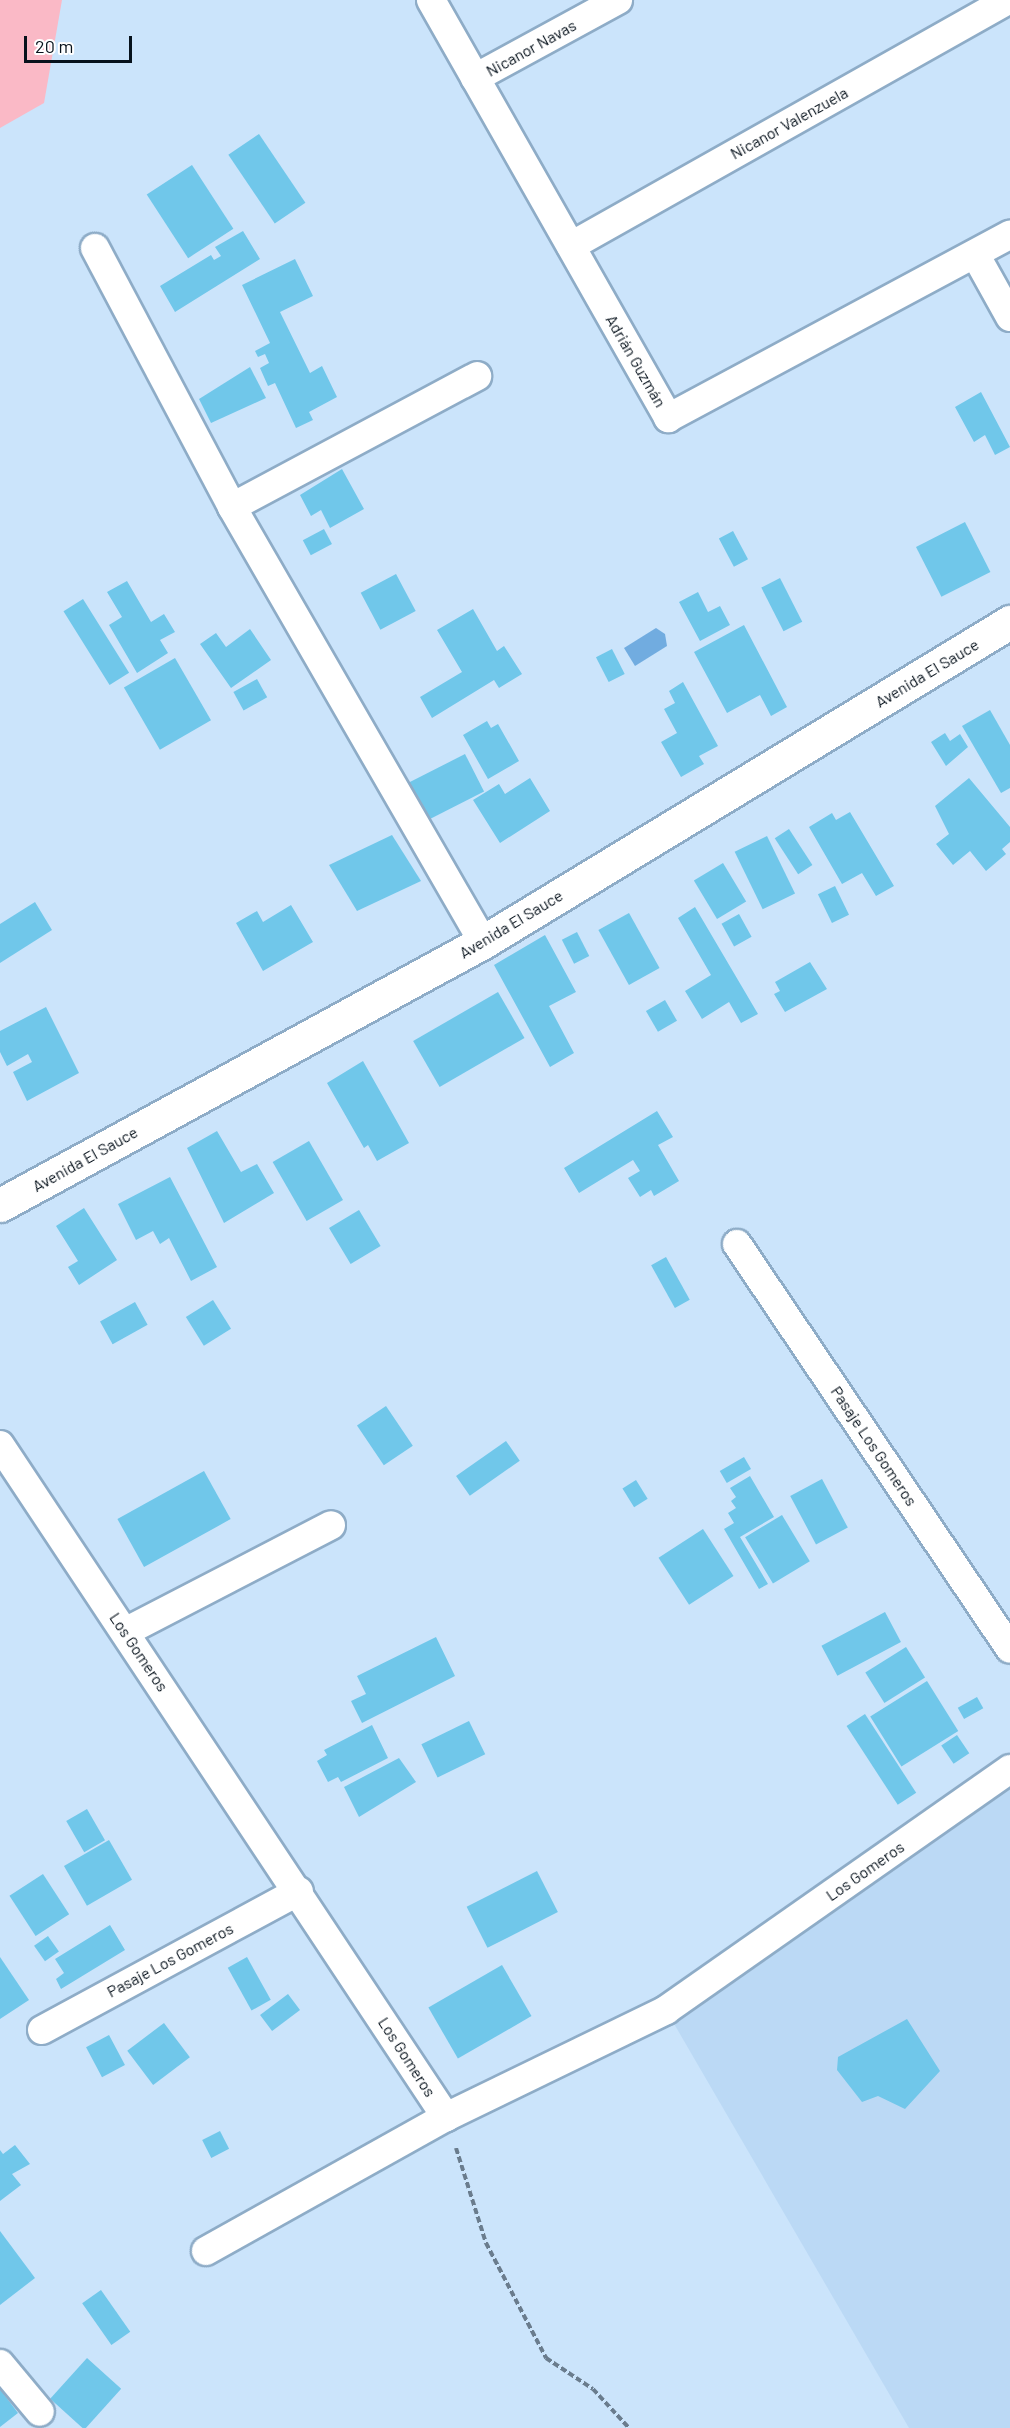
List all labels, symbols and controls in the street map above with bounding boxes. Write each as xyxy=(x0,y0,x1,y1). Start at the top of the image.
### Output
street label: Nicanor Navas xyxy=(483,15,579,81)
scale bar xyxy=(27,24,135,62)
text: 20 m xyxy=(35,35,73,57)
street label: Nicanor Valenzuela xyxy=(727,83,851,163)
street label: Adrián Guzmán xyxy=(602,311,670,411)
street label: Avenida El Sauce xyxy=(872,635,982,711)
street label: Avenida El Sauce xyxy=(456,886,566,962)
street label: Avenida El Sauce xyxy=(29,1122,141,1196)
street label: Pasaje Los Gomeros xyxy=(827,1383,921,1509)
street label: Los Gomeros xyxy=(106,1609,172,1695)
street label: Los Gomeros xyxy=(822,1837,908,1905)
street label: Pasaje Los Gomeros xyxy=(104,1919,236,2001)
street label: Los Gomeros xyxy=(374,2014,440,2100)

